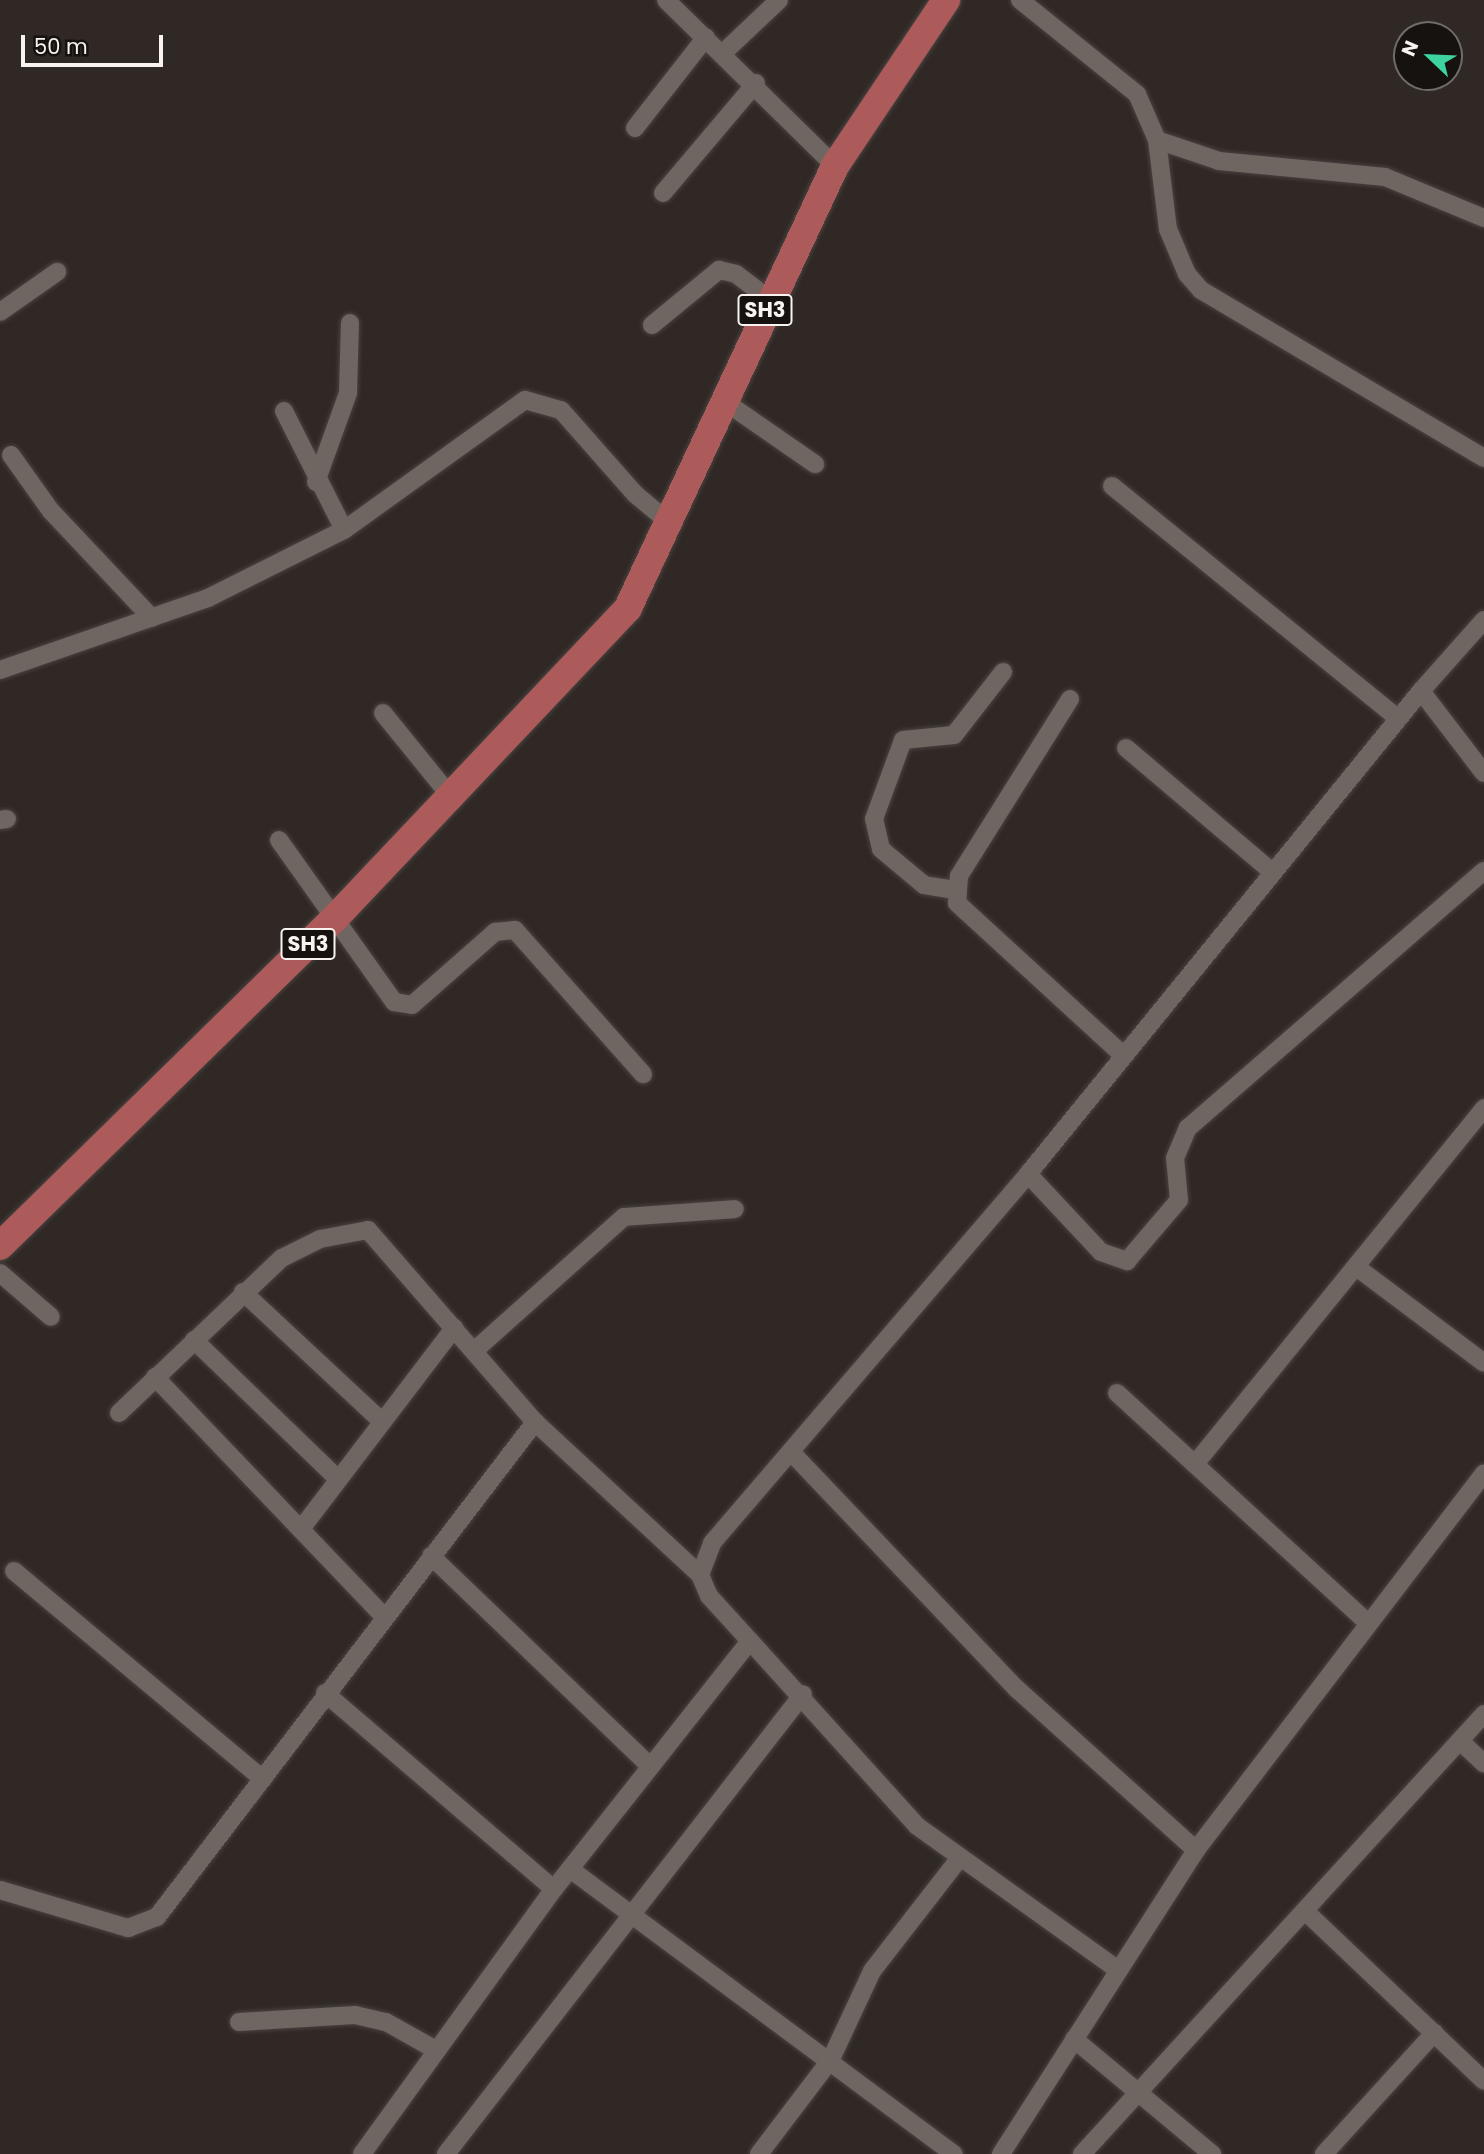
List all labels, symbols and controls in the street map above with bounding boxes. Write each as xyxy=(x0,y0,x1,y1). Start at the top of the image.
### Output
scale bar xyxy=(24,21,166,65)
north arrow xyxy=(1393,21,1463,91)
text: 50 m xyxy=(34,32,88,61)
text: N xyxy=(1395,37,1425,60)
road number: SH3 xyxy=(737,292,793,328)
road number: SH3 xyxy=(280,926,336,962)

